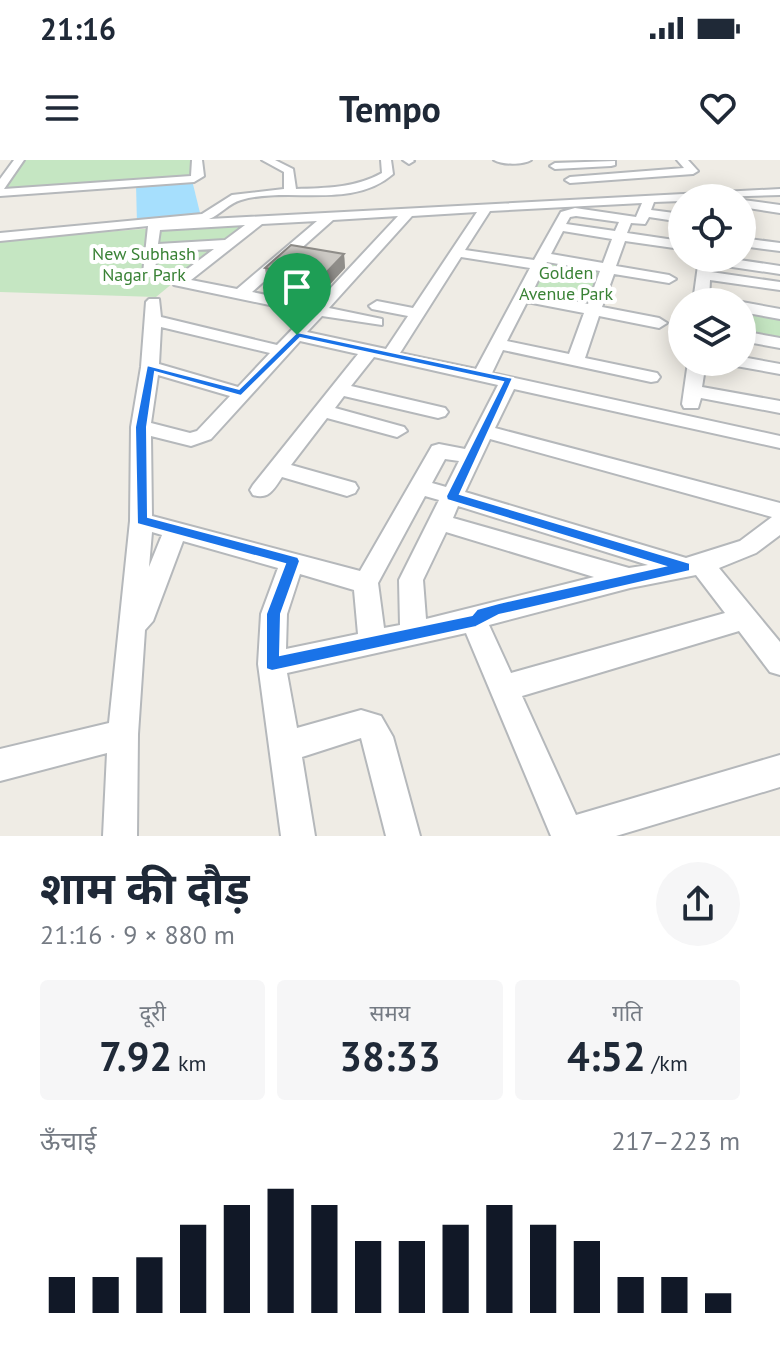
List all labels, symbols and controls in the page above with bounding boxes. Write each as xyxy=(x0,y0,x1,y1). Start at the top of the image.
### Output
text: 21:16 xyxy=(40,9,116,48)
text: Tempo xyxy=(339,85,441,132)
icon: menu xyxy=(40,86,84,130)
icon: heart xyxy=(696,86,740,130)
map controls xyxy=(668,184,756,376)
button: locate xyxy=(668,184,756,272)
park label: New Subhash Nagar Park xyxy=(92,242,196,286)
pin xyxy=(263,253,331,335)
park label: Golden Avenue Park xyxy=(519,261,613,305)
icon: arrive xyxy=(275,265,319,309)
button: layers xyxy=(668,288,756,376)
text: शाम की दौड़ xyxy=(40,859,249,916)
button: share xyxy=(656,862,740,946)
text: 21:16 · 9 × 880 m xyxy=(40,918,235,951)
text: दूरी xyxy=(139,999,166,1027)
text: समय xyxy=(370,999,410,1027)
text: गति xyxy=(612,999,643,1027)
text: 7.92 xyxy=(99,1030,172,1082)
text: 38:33 xyxy=(339,1030,441,1082)
text: 4:52 xyxy=(567,1030,646,1082)
text: km xyxy=(172,1049,206,1077)
text: /km xyxy=(646,1049,688,1077)
text: ऊँचाई xyxy=(40,1124,96,1157)
text: 217–223 m xyxy=(611,1124,740,1157)

